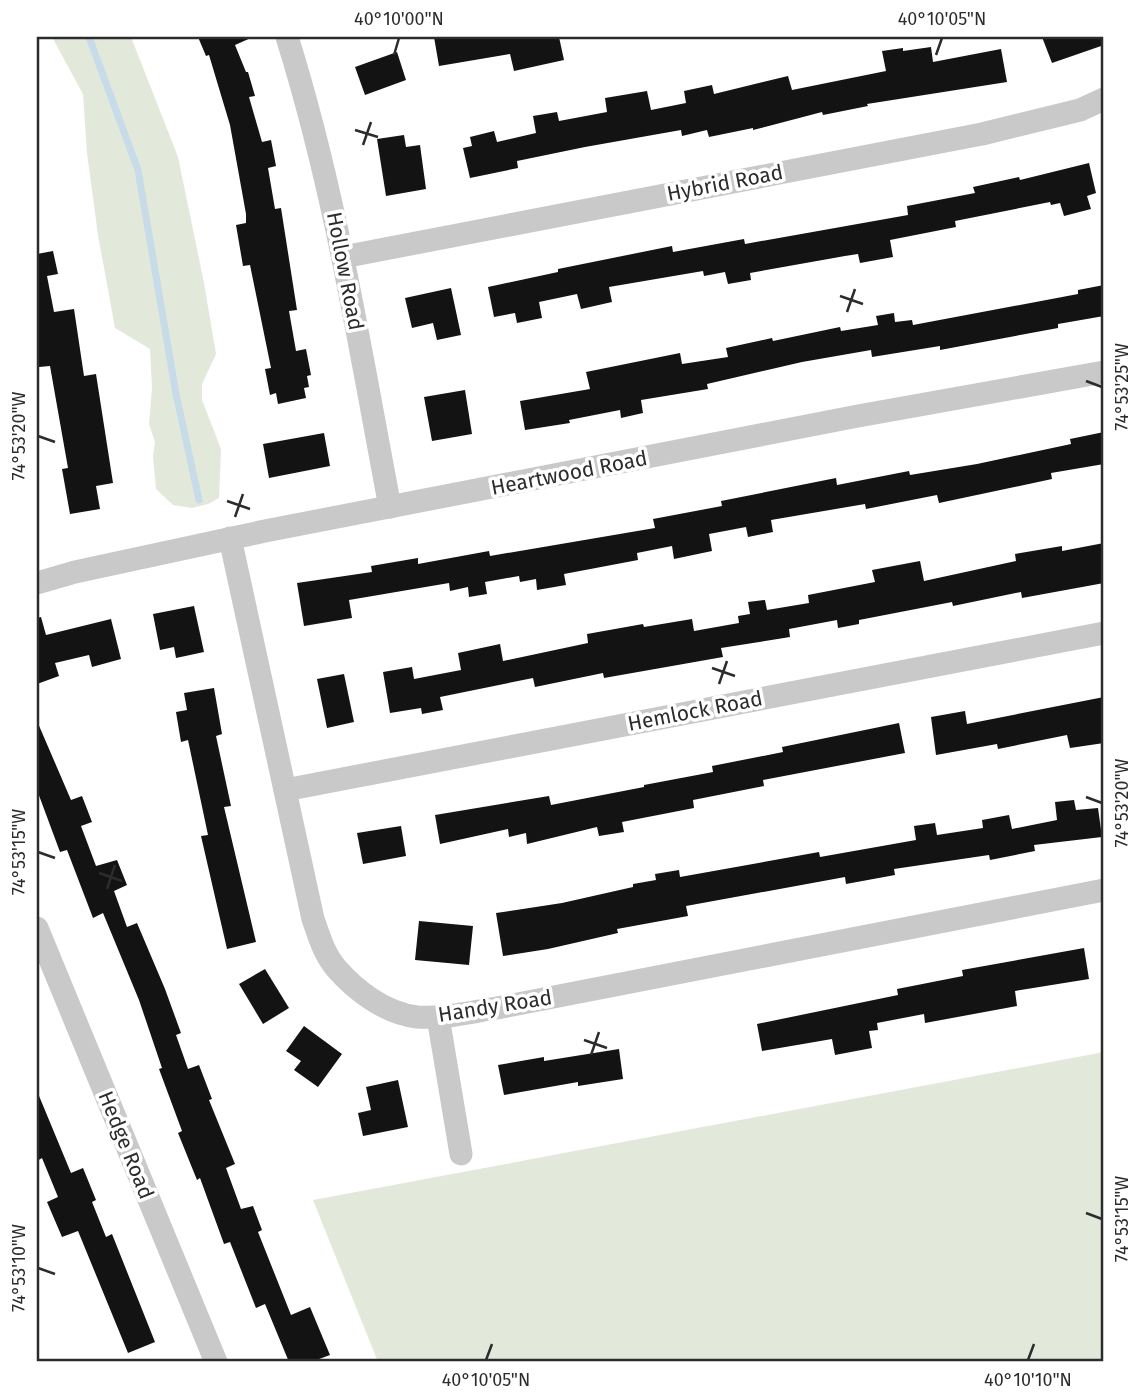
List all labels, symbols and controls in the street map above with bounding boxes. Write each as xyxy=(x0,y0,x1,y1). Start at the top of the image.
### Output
text: 40°10'00"N xyxy=(354,8,444,30)
text: 40°10'05"N xyxy=(898,8,986,30)
street label: Hybrid Road xyxy=(665,159,785,207)
street label: Hollow Road xyxy=(321,210,369,332)
text: 74°53'25"W xyxy=(1111,343,1133,431)
text: 74°53'20"W xyxy=(8,391,30,480)
street label: Heartwood Road xyxy=(489,445,649,501)
street label: Hemlock Road xyxy=(625,685,765,737)
text: 74°53'20"W xyxy=(1111,758,1133,847)
text: 74°53'15"W xyxy=(8,809,30,895)
street label: Handy Road xyxy=(436,984,554,1028)
street label: Hedge Road xyxy=(93,1087,159,1203)
text: 74°53'15"W xyxy=(1111,1176,1133,1262)
text: 74°53'10"W xyxy=(8,1224,30,1312)
text: 40°10'05"N xyxy=(442,1369,530,1391)
text: 40°10'10"N xyxy=(984,1369,1072,1391)

